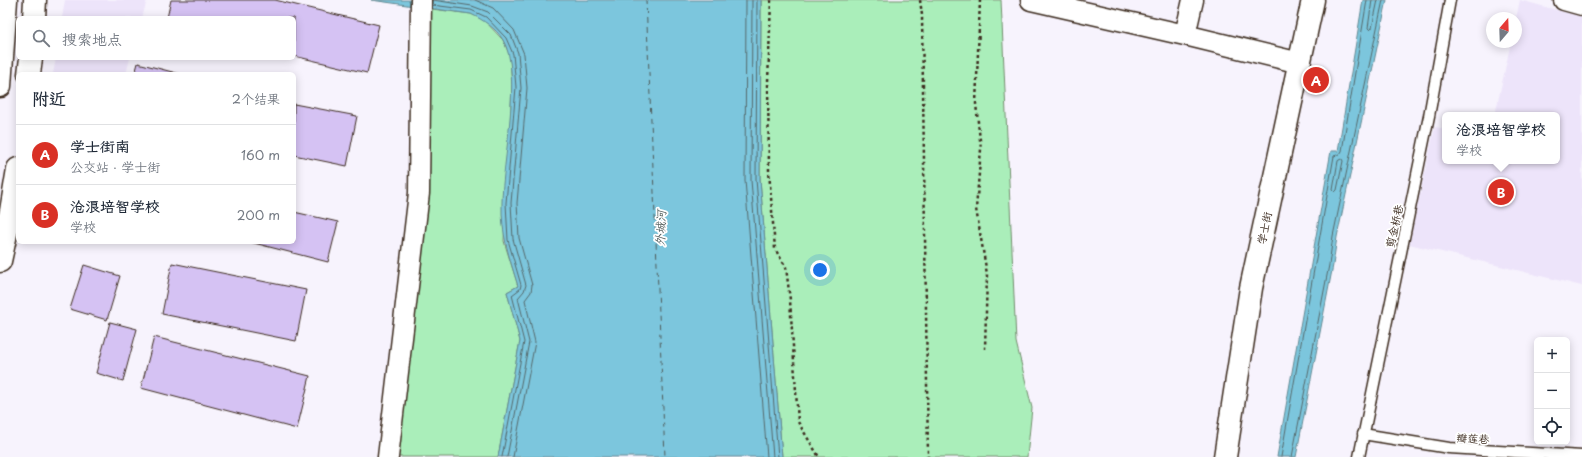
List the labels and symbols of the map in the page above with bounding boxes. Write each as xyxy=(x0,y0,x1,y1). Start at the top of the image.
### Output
north arrow xyxy=(1486,12,1522,48)
pin: A xyxy=(1303,65,1329,95)
pin: B xyxy=(1488,177,1514,207)
street label: 剪金桥巷 xyxy=(1381,203,1407,249)
water label: 外城河 xyxy=(650,208,670,246)
street label: 学士街 xyxy=(1252,209,1276,246)
your location xyxy=(810,260,830,280)
street label: 瓣莲巷 xyxy=(1456,429,1490,447)

